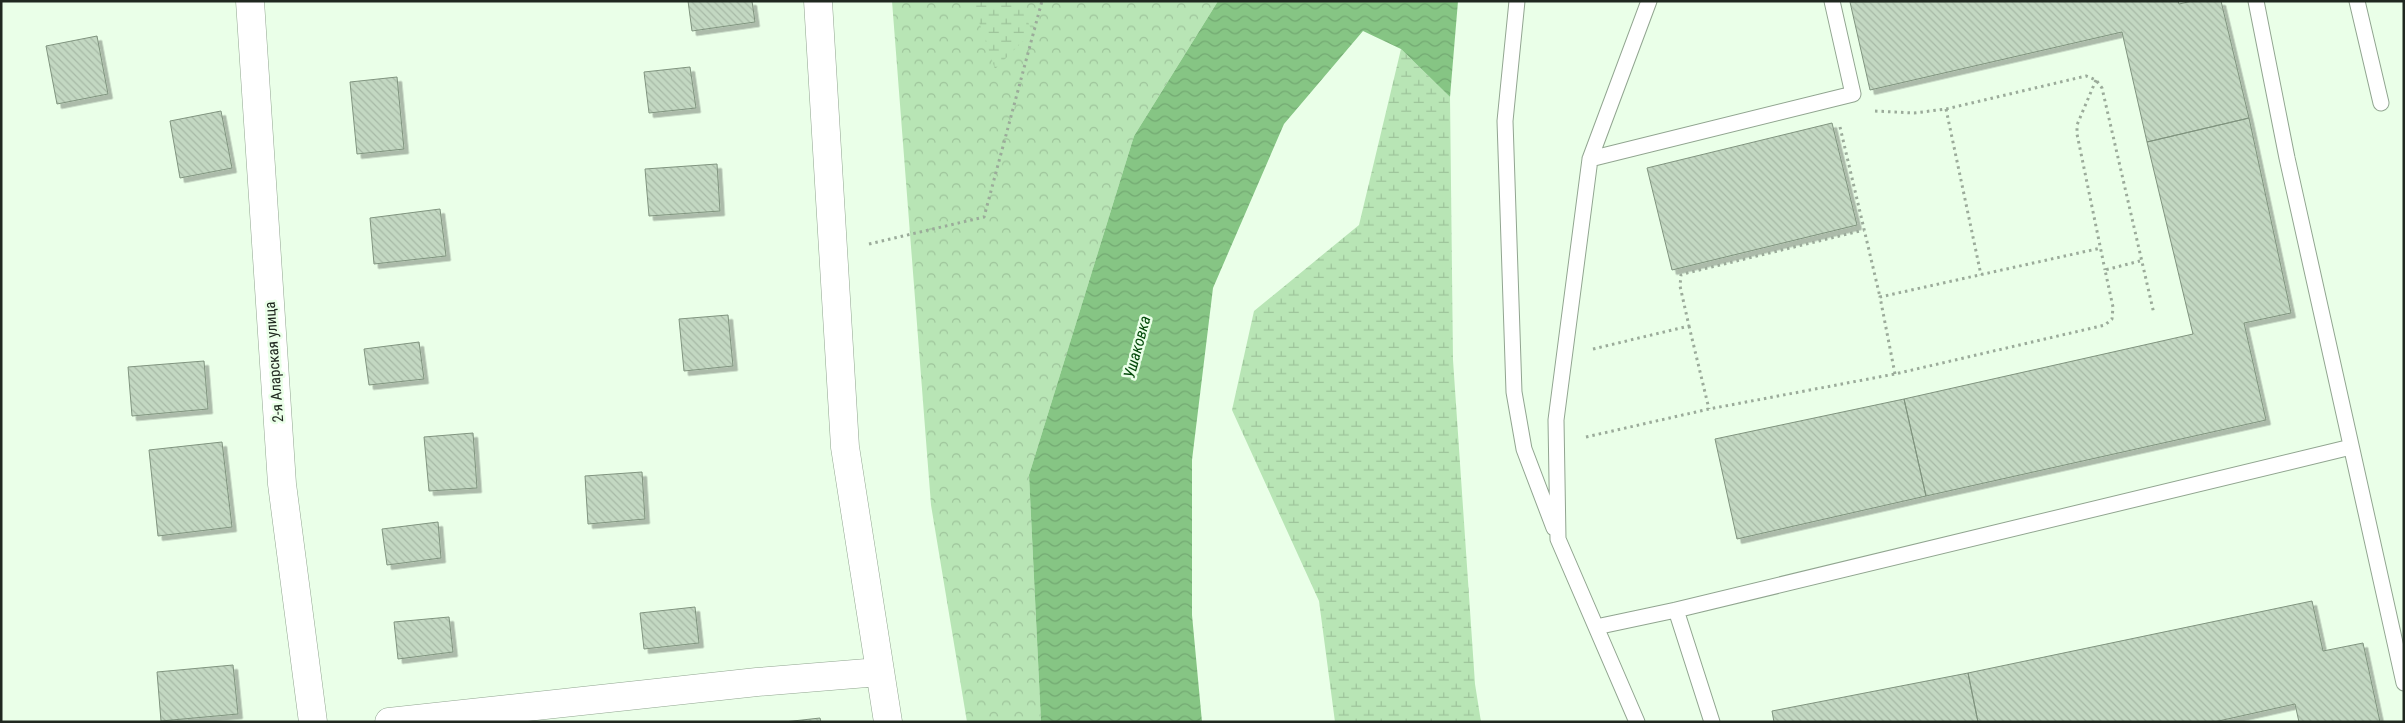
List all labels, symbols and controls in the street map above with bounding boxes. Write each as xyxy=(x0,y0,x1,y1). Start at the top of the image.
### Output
street label: 2-я Аларская улица xyxy=(261,301,287,423)
water label: Ушаковка xyxy=(1120,314,1154,380)

